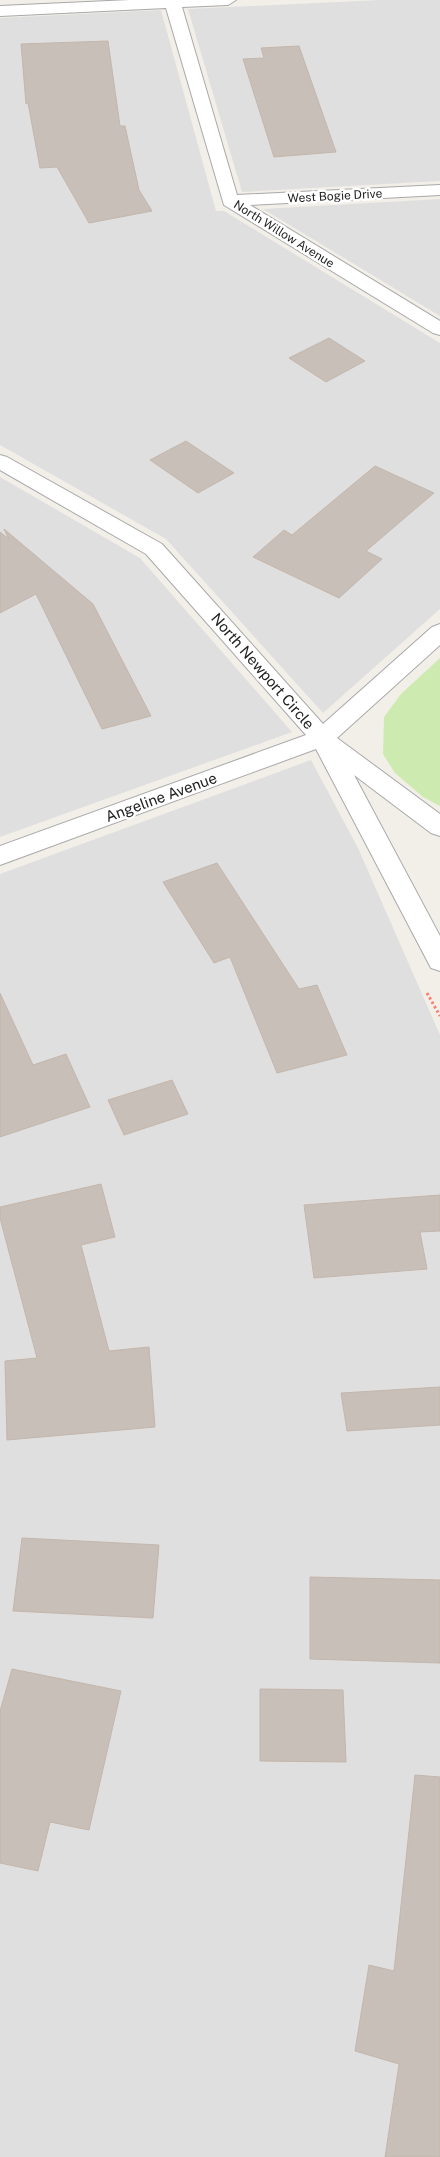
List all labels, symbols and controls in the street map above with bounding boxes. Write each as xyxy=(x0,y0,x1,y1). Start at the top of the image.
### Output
street label: West Bogie Drive xyxy=(287,187,383,205)
street label: North Willow Avenue xyxy=(231,197,337,271)
street label: North Newport Circle xyxy=(208,610,318,732)
street label: Angeline Avenue xyxy=(103,769,219,825)

